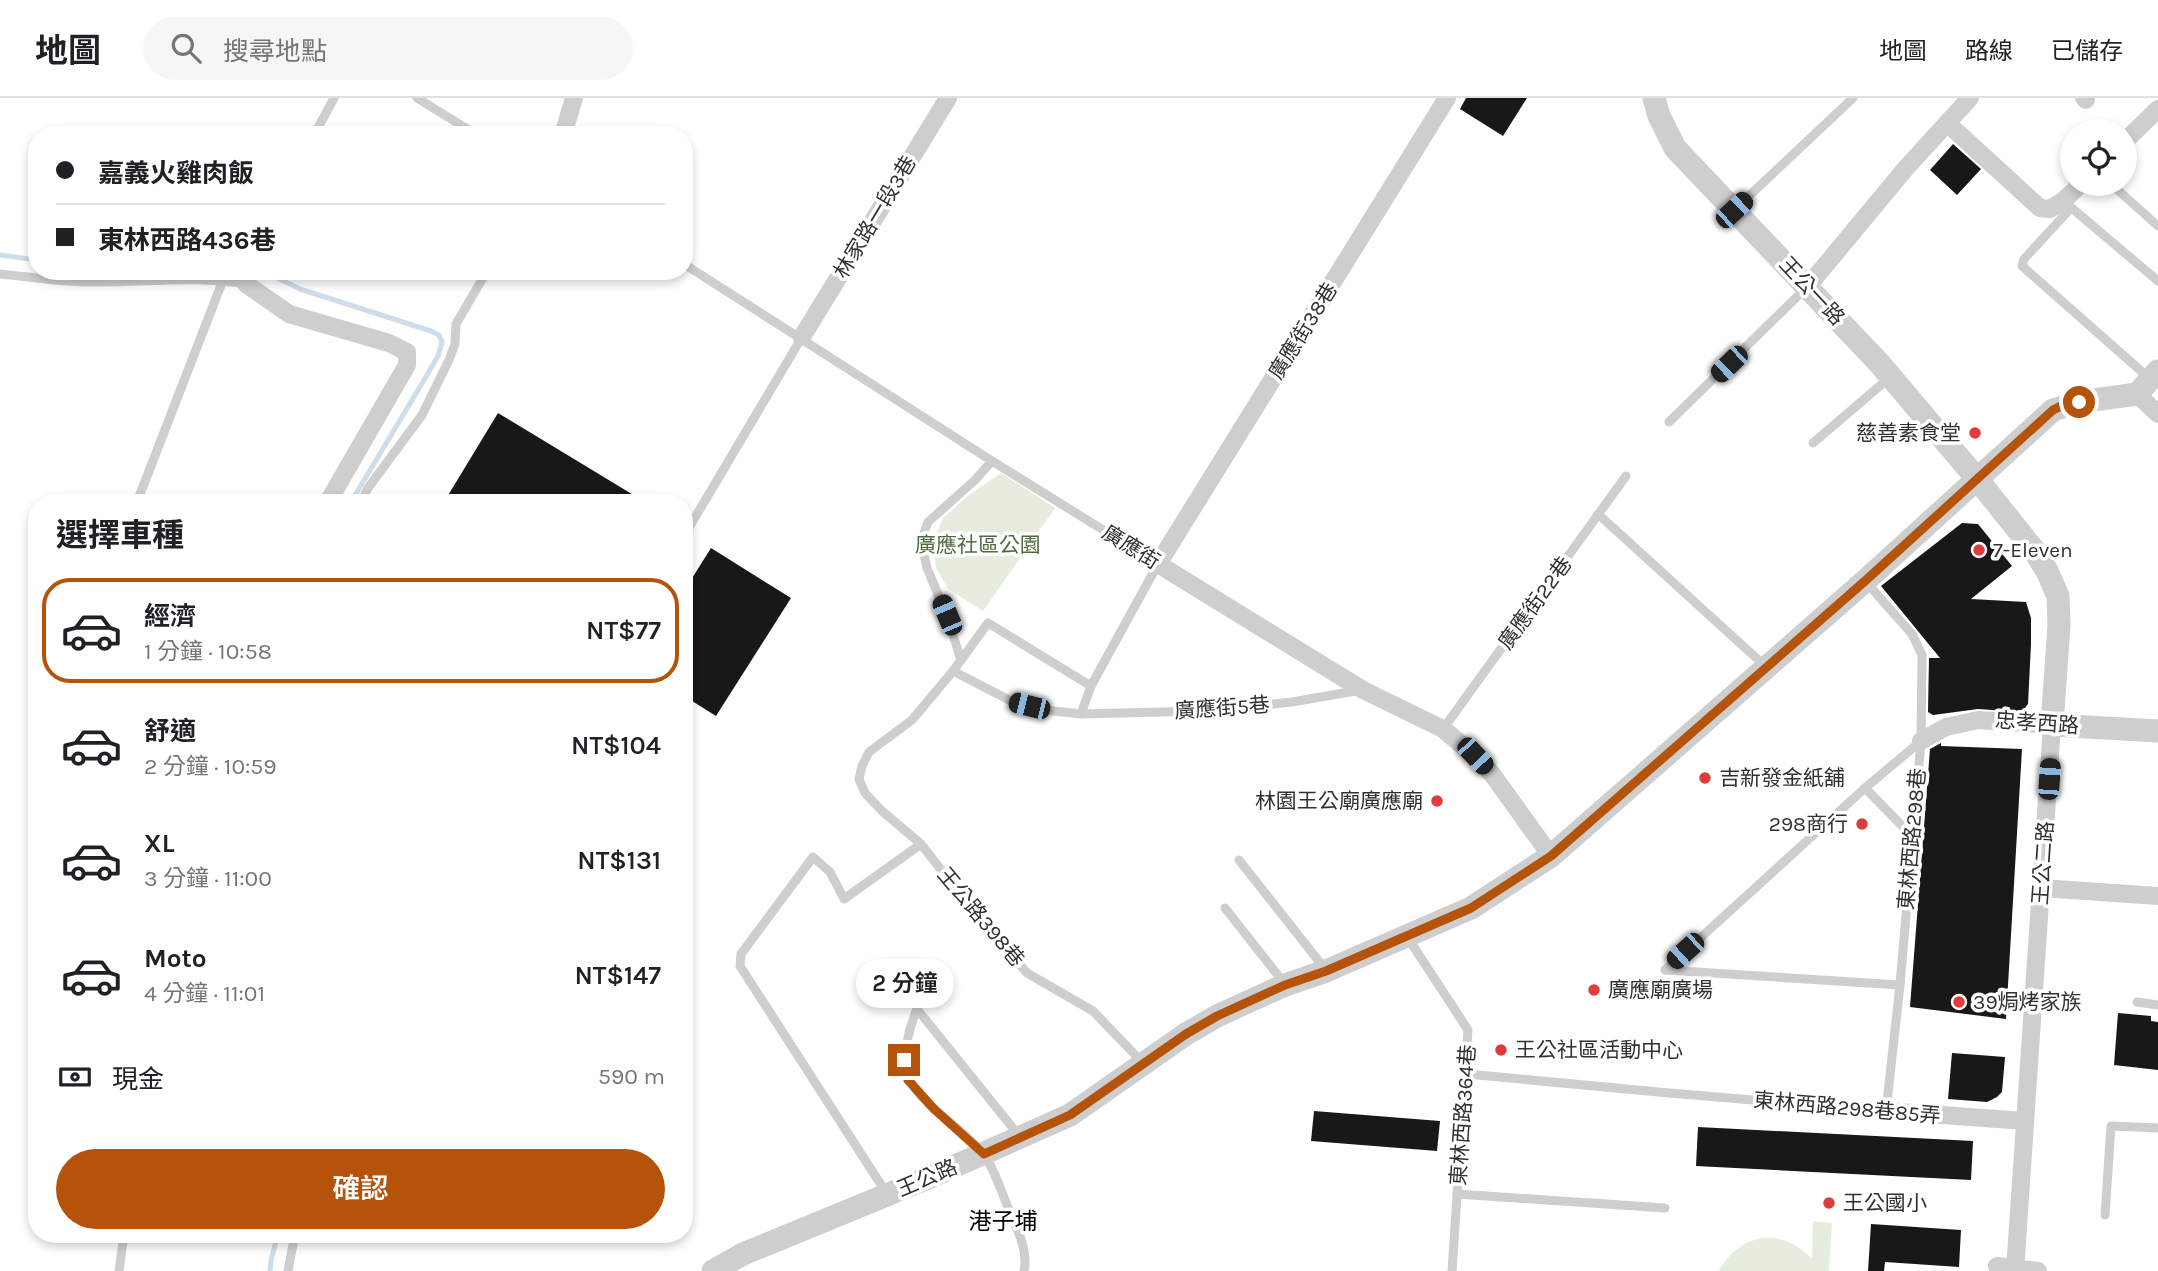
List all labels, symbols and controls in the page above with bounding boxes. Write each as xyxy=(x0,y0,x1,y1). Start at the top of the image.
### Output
search box xyxy=(143,17,633,80)
icon: search xyxy=(167,29,205,67)
text: 地圖 xyxy=(35,32,101,70)
text: 搜尋地點 xyxy=(223,36,327,67)
text: 地圖 xyxy=(1879,37,1927,65)
text: 路線 xyxy=(1965,37,2013,65)
text: 已儲存 xyxy=(2051,37,2123,65)
map controls xyxy=(2060,119,2137,196)
button: locate xyxy=(2060,119,2137,196)
street label: 林家路一段3巷 xyxy=(829,152,921,282)
text: 嘉義火雞肉飯 xyxy=(98,158,254,189)
car xyxy=(1712,188,1757,232)
text: 東林西路436巷 xyxy=(98,225,275,256)
street label: 王公一路 xyxy=(1775,252,1849,330)
street label: 廣應街38巷 xyxy=(1264,278,1342,384)
car xyxy=(1707,342,1752,386)
route start xyxy=(2063,386,2095,418)
place label: 慈善素食堂 xyxy=(1856,421,1961,445)
marker: 慈善素食堂 xyxy=(1967,425,1983,441)
text: 選擇車種 xyxy=(56,517,184,554)
street label: 廣應街 xyxy=(1098,520,1164,574)
park label: 廣應社區公園 xyxy=(915,533,1041,557)
place label: 7-Eleven xyxy=(1993,538,2073,562)
marker: 7-Eleven xyxy=(1971,542,1987,558)
street label: 廣應街22巷 xyxy=(1493,552,1577,654)
car xyxy=(930,592,965,638)
icon: car xyxy=(60,599,123,662)
text: 經濟 xyxy=(144,601,196,632)
text: NT$77 xyxy=(586,615,661,646)
text: 1 分鐘 · 10:58 xyxy=(144,638,272,665)
car xyxy=(1007,691,1052,721)
street label: 廣應街5巷 xyxy=(1173,693,1271,723)
street label: 忠孝西路 xyxy=(1994,708,2080,738)
icon: car xyxy=(60,714,123,777)
text: 舒適 xyxy=(144,716,196,747)
text: NT$104 xyxy=(571,730,661,761)
car xyxy=(1453,733,1498,779)
text: 2 分鐘 · 10:59 xyxy=(144,753,277,780)
car xyxy=(2038,757,2061,801)
place label: 吉新發金紙舖 xyxy=(1719,766,1845,790)
street label: 東林西路298巷 xyxy=(1894,767,1930,911)
marker: 吉新發金紙舖 xyxy=(1697,770,1713,786)
place label: 林園王公廟廣應廟 xyxy=(1255,789,1423,813)
marker: 林園王公廟廣應廟 xyxy=(1429,793,1445,809)
place label: 298商行 xyxy=(1769,812,1848,836)
marker: 298商行 xyxy=(1854,816,1870,832)
street label: 王公二路 xyxy=(2028,820,2058,906)
text: XL xyxy=(144,828,175,859)
icon: car xyxy=(60,829,123,892)
text: NT$131 xyxy=(577,845,661,876)
street label: 王公路398巷 xyxy=(933,863,1029,971)
text: 3 分鐘 · 11:00 xyxy=(144,865,272,892)
car xyxy=(1663,929,1708,973)
text: Moto xyxy=(144,943,206,974)
icon: car xyxy=(60,944,123,1007)
callout: 2 分鐘 xyxy=(855,958,953,1007)
text: NT$147 xyxy=(574,960,661,991)
text: 2 分鐘 xyxy=(872,970,938,997)
place label: 廣應廟廣場 xyxy=(1608,978,1713,1002)
text: 4 分鐘 · 11:01 xyxy=(144,980,265,1007)
marker: 廣應廟廣場 xyxy=(1586,982,1602,998)
place label: 39焗烤家族 xyxy=(1973,990,2082,1014)
marker: 39焗烤家族 xyxy=(1951,994,1967,1010)
place label: 王公社區活動中心 xyxy=(1515,1038,1683,1062)
marker: 王公社區活動中心 xyxy=(1493,1042,1509,1058)
route end xyxy=(888,1044,920,1076)
street label: 東林西路364巷 xyxy=(1446,1044,1480,1186)
icon: cash xyxy=(56,1058,94,1096)
text: 590 m xyxy=(598,1063,665,1090)
text: 現金 xyxy=(112,1064,164,1095)
street label: 東林西路298巷85弄 xyxy=(1752,1088,1942,1128)
button: 確認 xyxy=(56,1149,665,1229)
street label: 王公路 xyxy=(893,1155,961,1201)
place label: 王公國小 xyxy=(1843,1191,1927,1215)
marker: 王公國小 xyxy=(1821,1195,1837,1211)
district label: 港子埔 xyxy=(969,1208,1038,1235)

